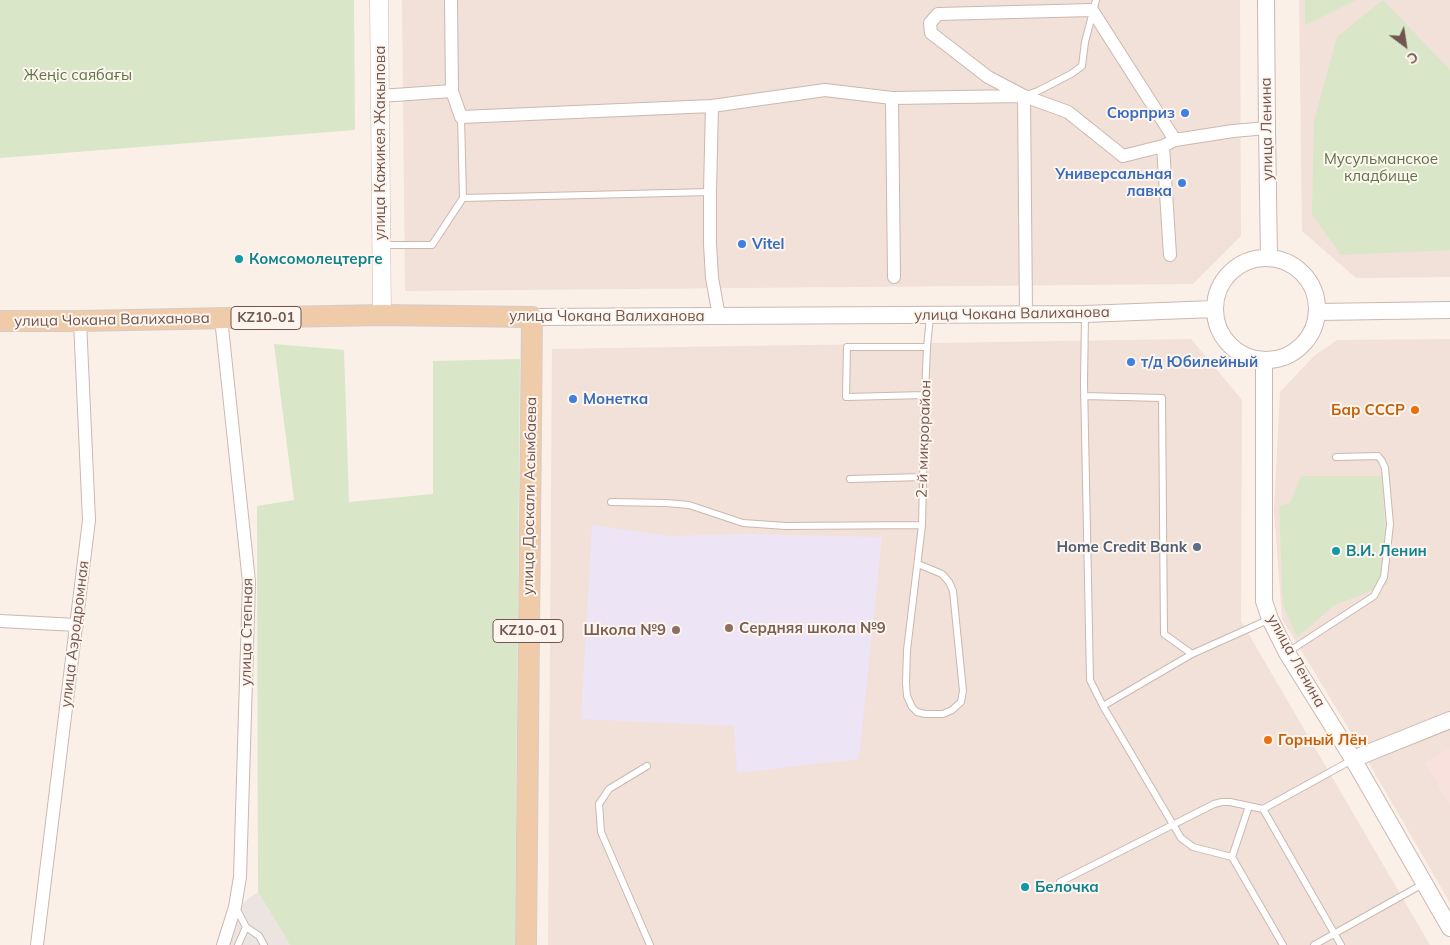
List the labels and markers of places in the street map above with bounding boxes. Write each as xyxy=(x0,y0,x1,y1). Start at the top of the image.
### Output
place label: Сюрприз xyxy=(1107,104,1175,122)
marker: Сюрприз xyxy=(1179,107,1191,119)
place label: Универсальная лавка xyxy=(1055,165,1172,200)
marker: Универсальная лавка xyxy=(1176,177,1188,189)
place label: Vitel xyxy=(752,235,784,253)
marker: Vitel xyxy=(736,238,748,250)
place label: Комсомолецтерге xyxy=(249,250,383,268)
marker: Комсомолецтерге xyxy=(233,253,245,265)
place label: т/д Юбилейный xyxy=(1141,353,1258,371)
marker: т/д Юбилейный xyxy=(1125,356,1137,368)
place label: Монетка xyxy=(583,390,648,408)
marker: Монетка xyxy=(567,393,579,405)
place label: Бар СССР xyxy=(1331,401,1405,419)
marker: Бар СССР xyxy=(1409,404,1421,416)
place label: Home Credit Bank xyxy=(1056,538,1187,556)
marker: Home Credit Bank xyxy=(1191,541,1203,553)
place label: В.И. Ленин xyxy=(1346,542,1427,560)
marker: В.И. Ленин xyxy=(1330,545,1342,557)
place label: Сердняя школа №9 xyxy=(739,619,886,637)
place label: Школа №9 xyxy=(584,621,666,639)
marker: Сердняя школа №9 xyxy=(723,622,735,634)
marker: Школа №9 xyxy=(670,624,682,636)
place label: Горный Лён xyxy=(1278,731,1367,749)
marker: Горный Лён xyxy=(1262,734,1274,746)
place label: Белочка xyxy=(1035,878,1099,896)
marker: Белочка xyxy=(1019,881,1031,893)

